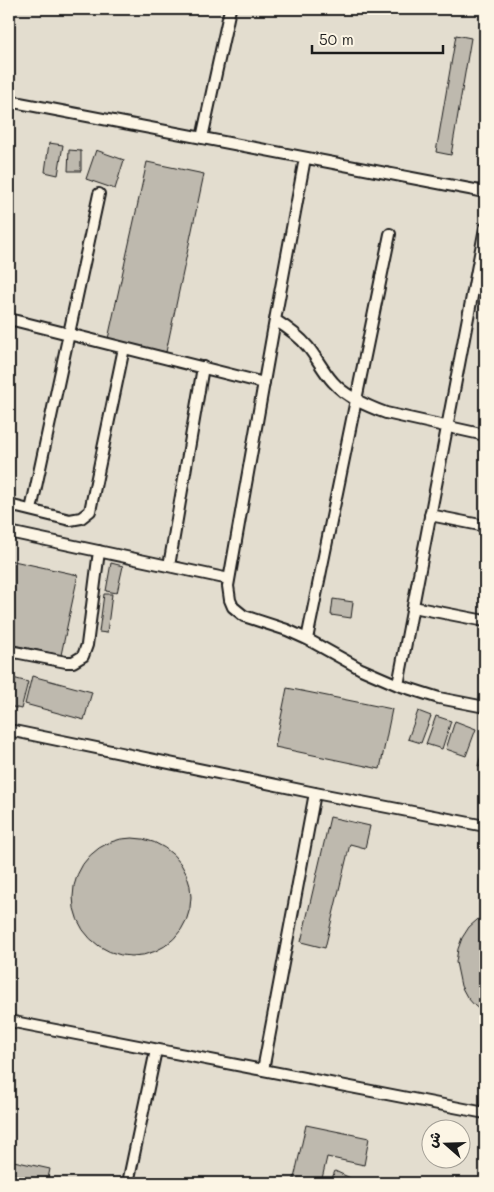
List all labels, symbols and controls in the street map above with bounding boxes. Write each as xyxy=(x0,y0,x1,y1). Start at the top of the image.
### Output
scale bar xyxy=(312,22,443,54)
text: 50 m xyxy=(319,29,354,49)
north arrow xyxy=(422,1120,472,1170)
text: ش xyxy=(422,1129,445,1150)

